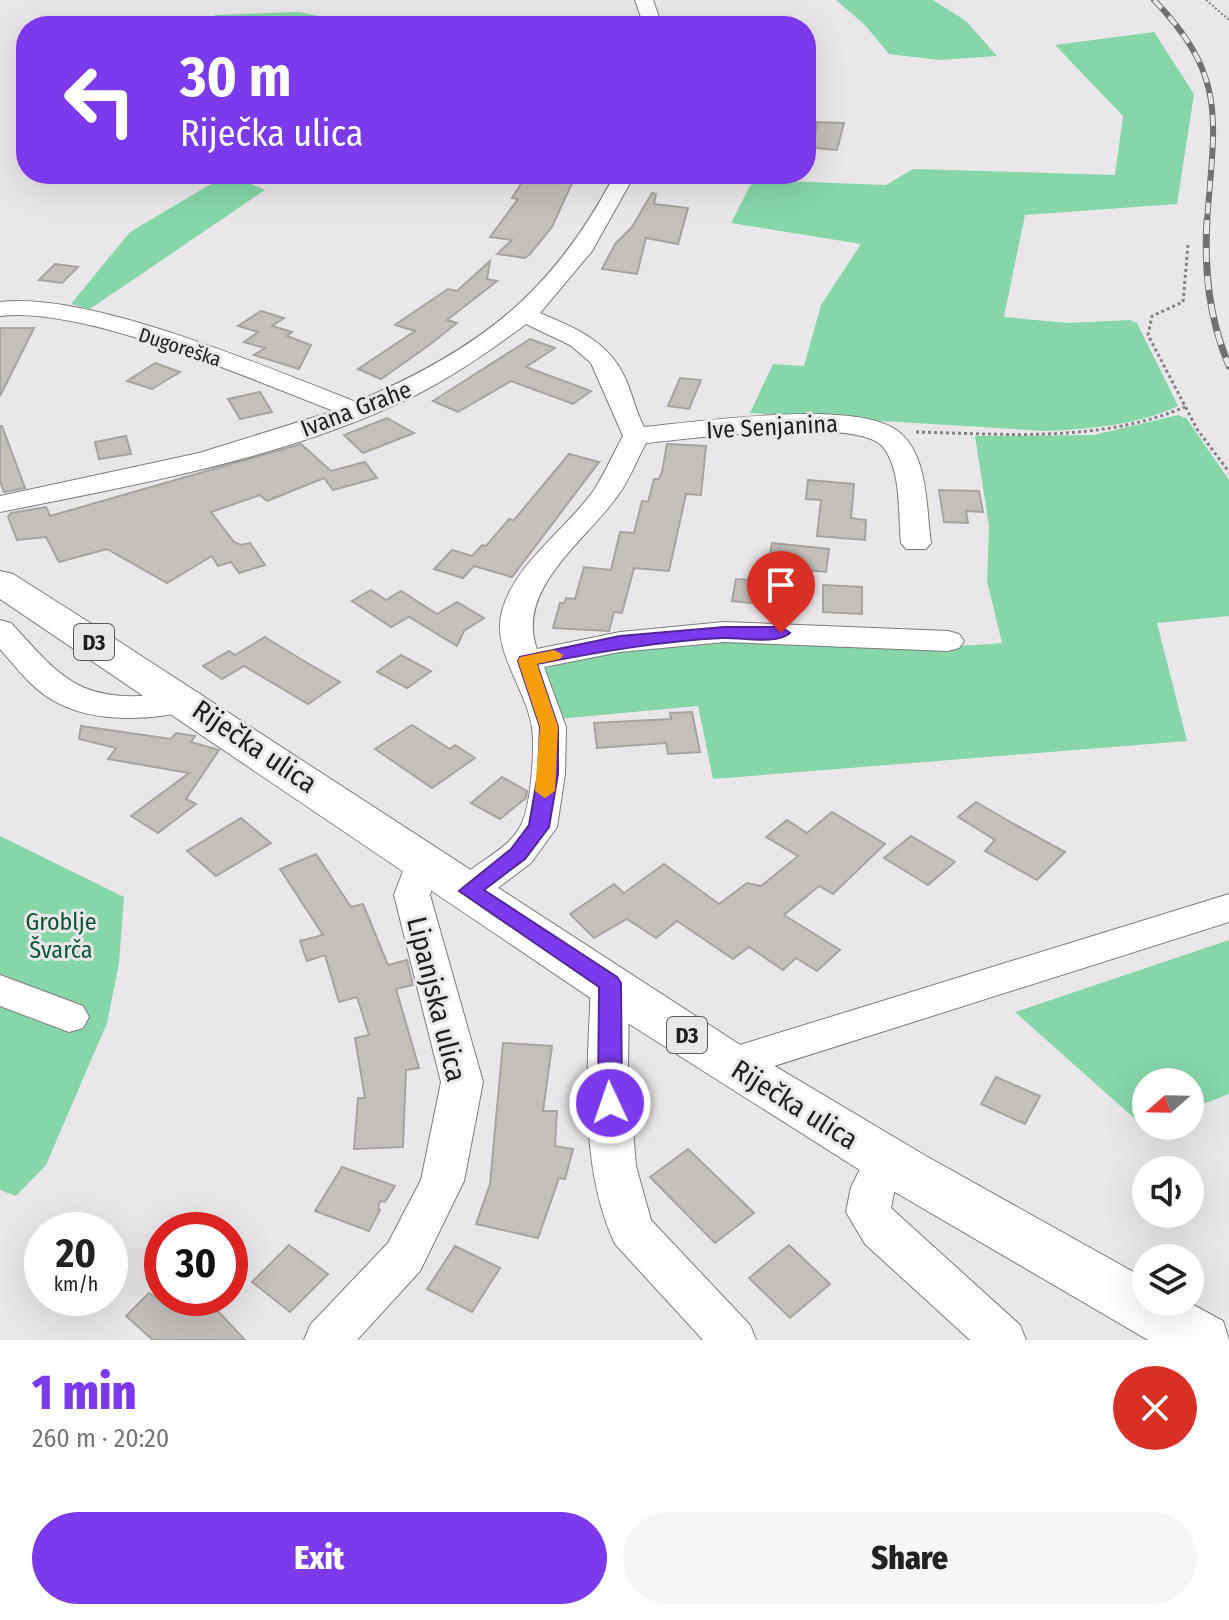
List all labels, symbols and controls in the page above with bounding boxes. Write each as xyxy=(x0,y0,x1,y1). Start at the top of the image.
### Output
text: 30 m xyxy=(180,44,291,111)
icon: left xyxy=(48,48,152,152)
text: Riječka ulica xyxy=(180,112,363,156)
street label: Dugoreška xyxy=(136,322,224,372)
street label: Ivana Grahe xyxy=(297,375,415,443)
street label: Ive Senjanina xyxy=(706,410,838,444)
pin xyxy=(747,551,815,633)
icon: arrive xyxy=(759,563,803,607)
road number: D3 xyxy=(74,624,114,660)
street label: Riječka ulica xyxy=(186,693,323,800)
park label: Groblje Švarča xyxy=(25,908,97,964)
street label: Lipanjska ulica xyxy=(400,913,473,1085)
road number: D3 xyxy=(667,1017,707,1053)
street label: Riječka ulica xyxy=(726,1053,864,1156)
position arrow xyxy=(568,1061,652,1145)
north arrow xyxy=(1132,1068,1204,1140)
map controls xyxy=(1132,1068,1204,1316)
button: sound xyxy=(1132,1156,1204,1228)
speed limit sign: 30 xyxy=(144,1212,248,1316)
text: 20 xyxy=(56,1230,96,1278)
button: layers xyxy=(1132,1244,1204,1316)
text: km/h xyxy=(54,1272,98,1296)
text: 1 min xyxy=(32,1364,136,1422)
button: close xyxy=(1113,1366,1197,1450)
text: 260 m · 20:20 xyxy=(32,1423,169,1454)
button: Exit xyxy=(32,1512,607,1604)
button: Share xyxy=(623,1512,1197,1604)

